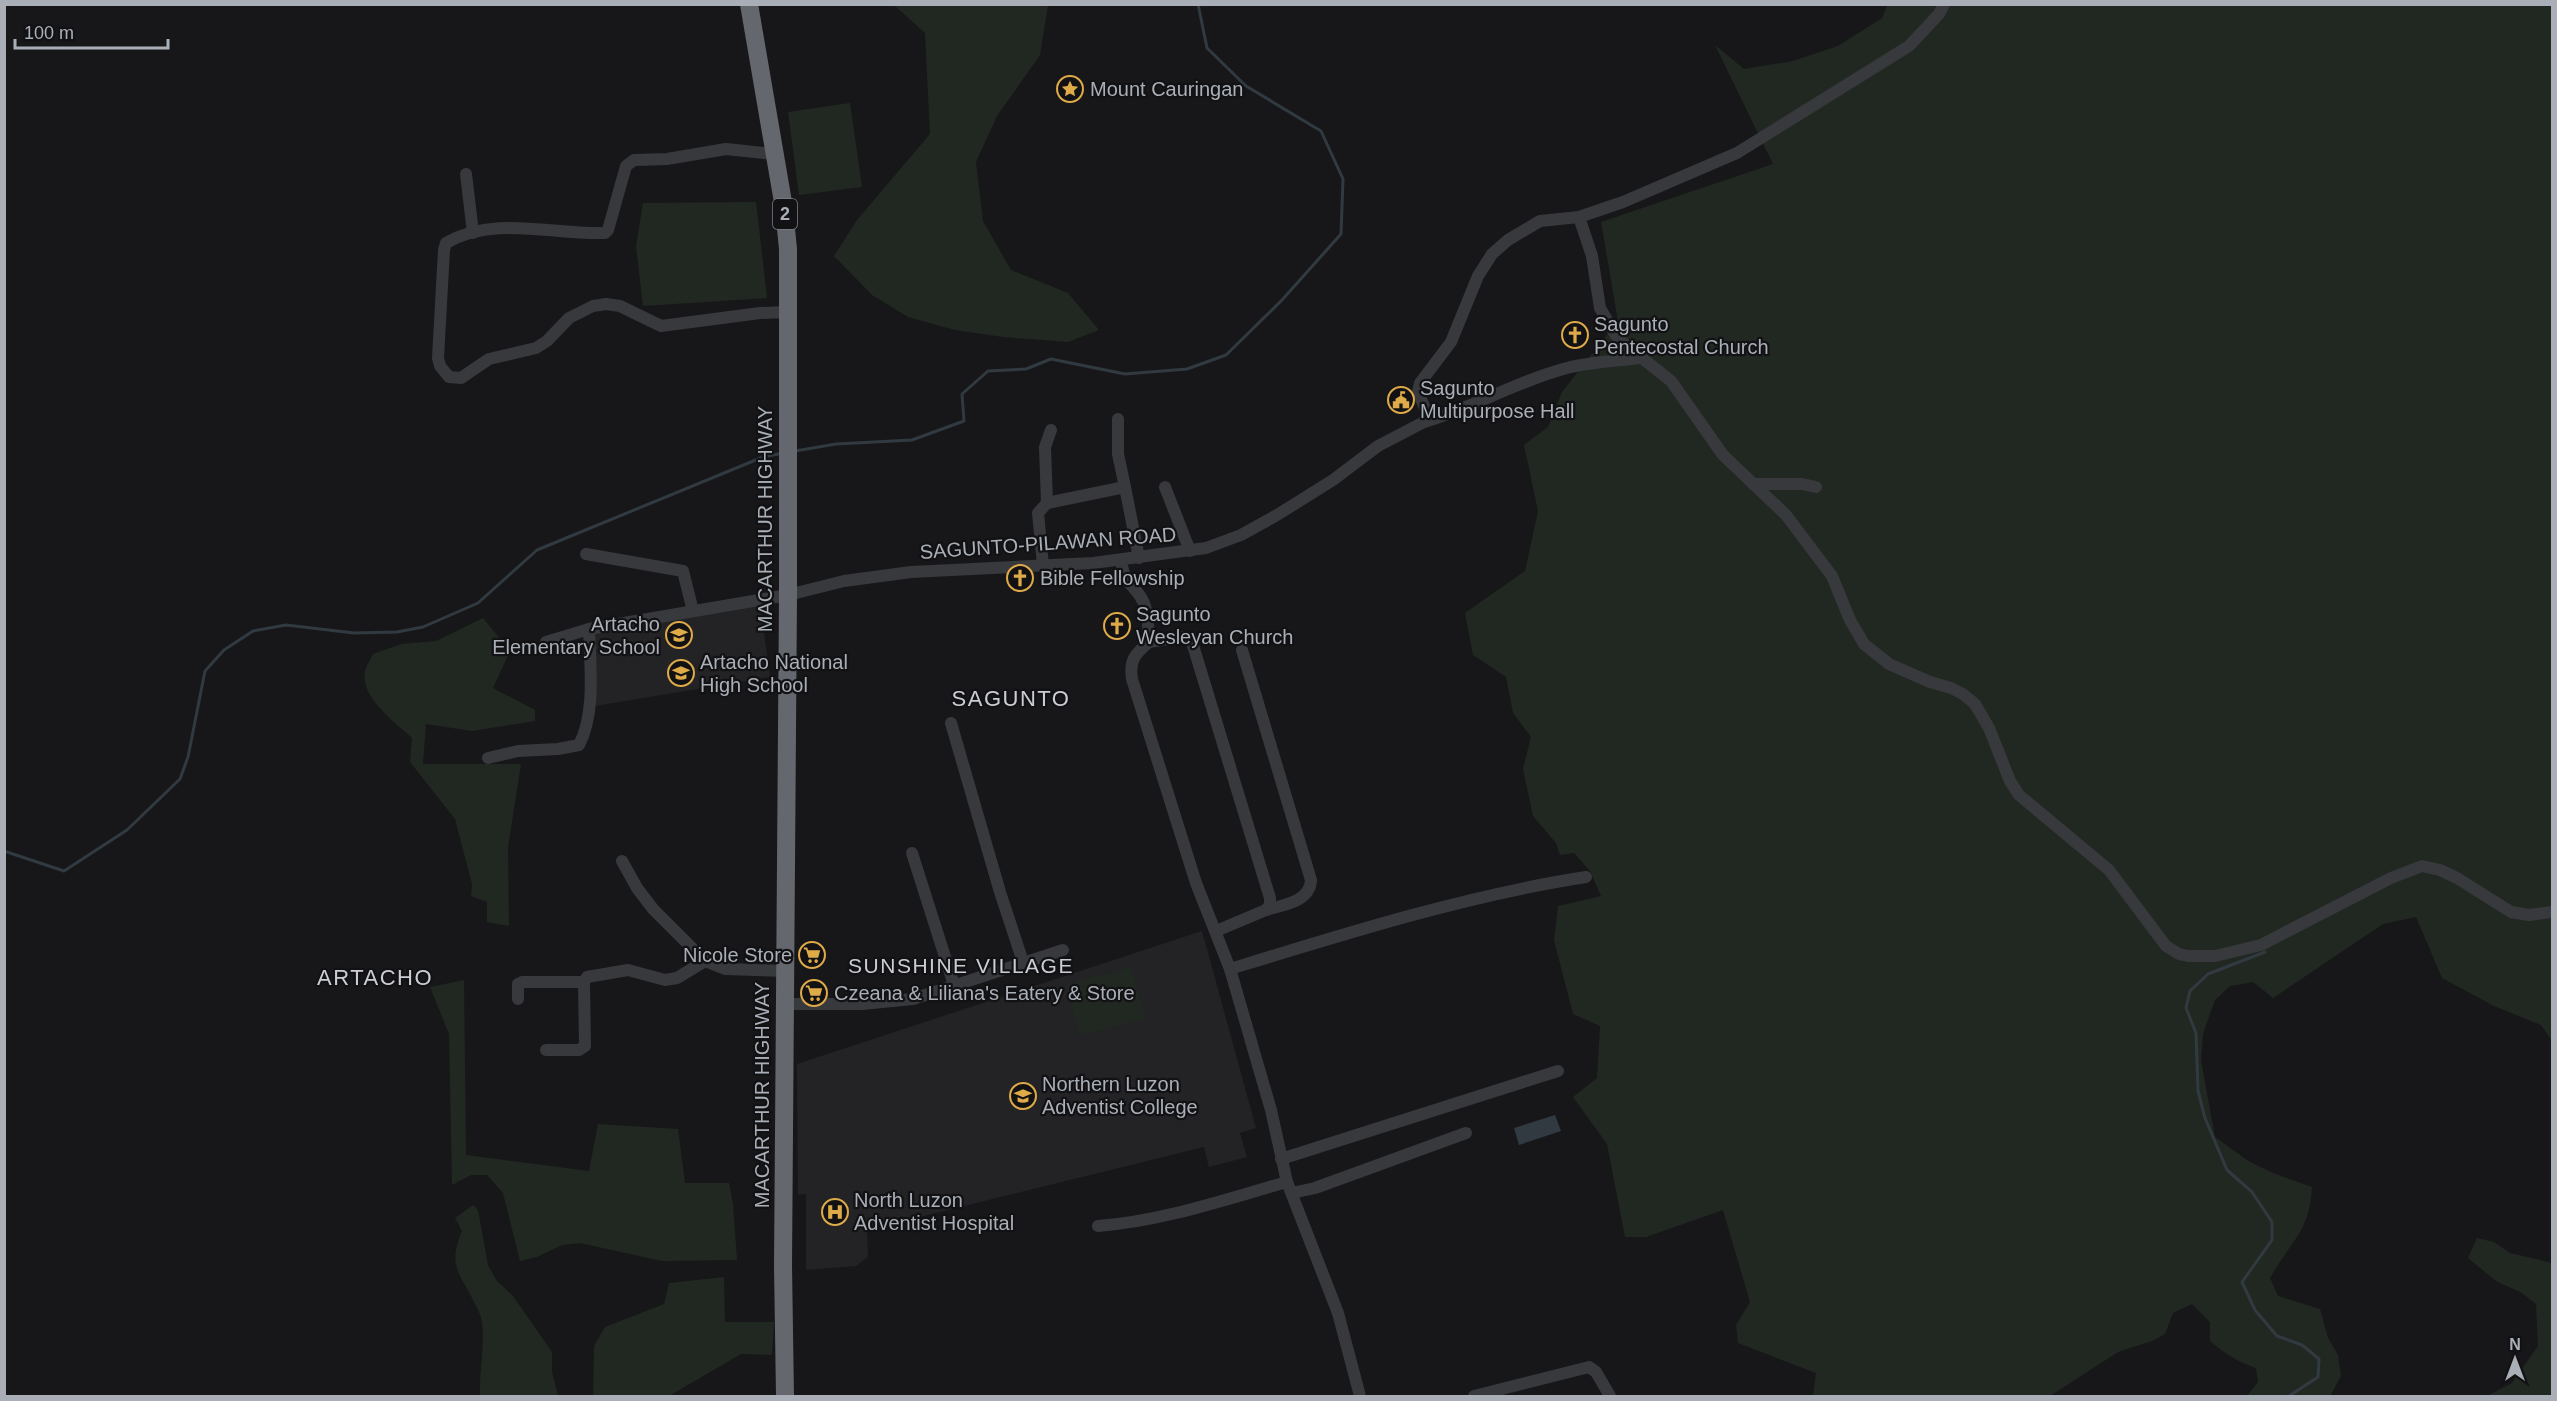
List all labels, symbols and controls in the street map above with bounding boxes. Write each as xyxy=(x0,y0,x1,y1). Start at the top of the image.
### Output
scale bar xyxy=(15,12,168,50)
text: 100 m xyxy=(24,23,74,43)
place icon: Mount Cauringan xyxy=(1055,74,1085,104)
place label: Mount Cauringan xyxy=(1090,78,1243,100)
road number: 2 xyxy=(773,199,797,229)
place label: Sagunto Pentecostal Church xyxy=(1594,313,1769,358)
church icon: Sagunto Pentecostal Church xyxy=(1560,320,1590,350)
place label: Sagunto Multipurpose Hall xyxy=(1420,377,1575,422)
public building icon: Sagunto Multipurpose Hall xyxy=(1386,385,1416,415)
street label: MACARTHUR HIGHWAY xyxy=(754,406,776,632)
street label: SAGUNTO-PILAWAN ROAD xyxy=(919,523,1177,563)
church icon: Bible Fellowship xyxy=(1005,563,1035,593)
place label: Bible Fellowship xyxy=(1040,567,1185,589)
place label: Sagunto Wesleyan Church xyxy=(1136,603,1293,648)
church icon: Sagunto Wesleyan Church xyxy=(1102,611,1132,641)
place label: Artacho Elementary School xyxy=(492,613,660,658)
school or university icon: Artacho Elementary School xyxy=(664,620,694,650)
place label: Artacho National High School xyxy=(700,651,848,696)
school or university icon: Artacho National High School xyxy=(666,658,696,688)
district label: SAGUNTO xyxy=(952,686,1070,711)
supermarket icon: Nicole Store xyxy=(797,940,827,970)
place label: Nicole Store xyxy=(683,944,792,966)
district label: SUNSHINE VILLAGE xyxy=(848,954,1074,977)
district label: ARTACHO xyxy=(317,965,433,990)
supermarket icon: Czeana & Liliana's Eatery & Store xyxy=(799,978,829,1008)
street label: MACARTHUR HIGHWAY xyxy=(751,982,773,1208)
place label: Czeana & Liliana's Eatery & Store xyxy=(834,982,1135,1004)
place label: Northern Luzon Adventist College xyxy=(1042,1073,1198,1118)
school or university icon: Northern Luzon Adventist College xyxy=(1008,1081,1038,1111)
place label: North Luzon Adventist Hospital xyxy=(854,1189,1014,1234)
hospital icon: North Luzon Adventist Hospital xyxy=(820,1197,850,1227)
north arrow xyxy=(2485,1329,2545,1389)
text: N xyxy=(2509,1336,2521,1353)

